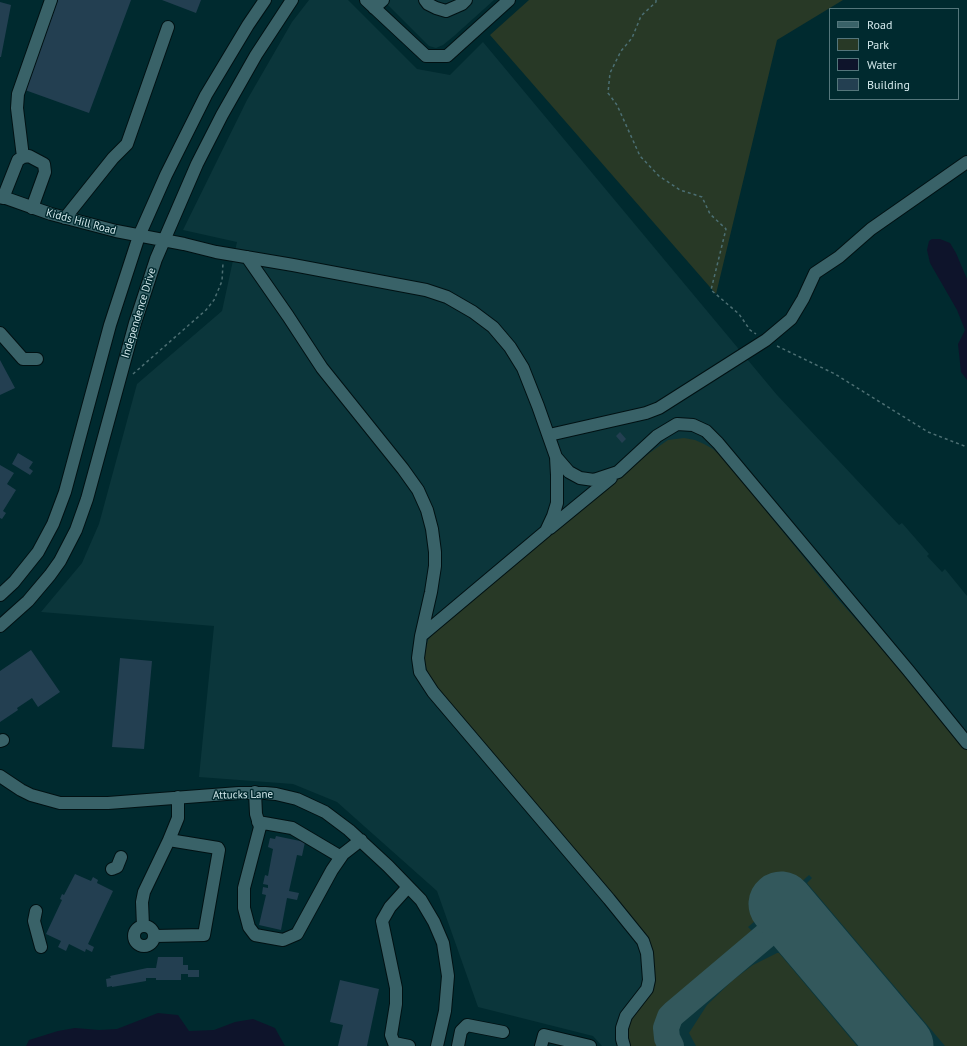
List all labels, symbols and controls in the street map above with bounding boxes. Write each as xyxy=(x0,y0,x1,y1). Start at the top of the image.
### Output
legend xyxy=(829,8,959,100)
text: Road xyxy=(867,17,892,32)
text: Park xyxy=(867,37,889,52)
text: Water xyxy=(867,57,897,72)
text: Building xyxy=(867,77,910,92)
street label: Kidds Hill Road xyxy=(44,206,118,238)
street label: Independence Drive xyxy=(119,266,159,360)
street label: Attucks Lane xyxy=(213,788,273,802)

